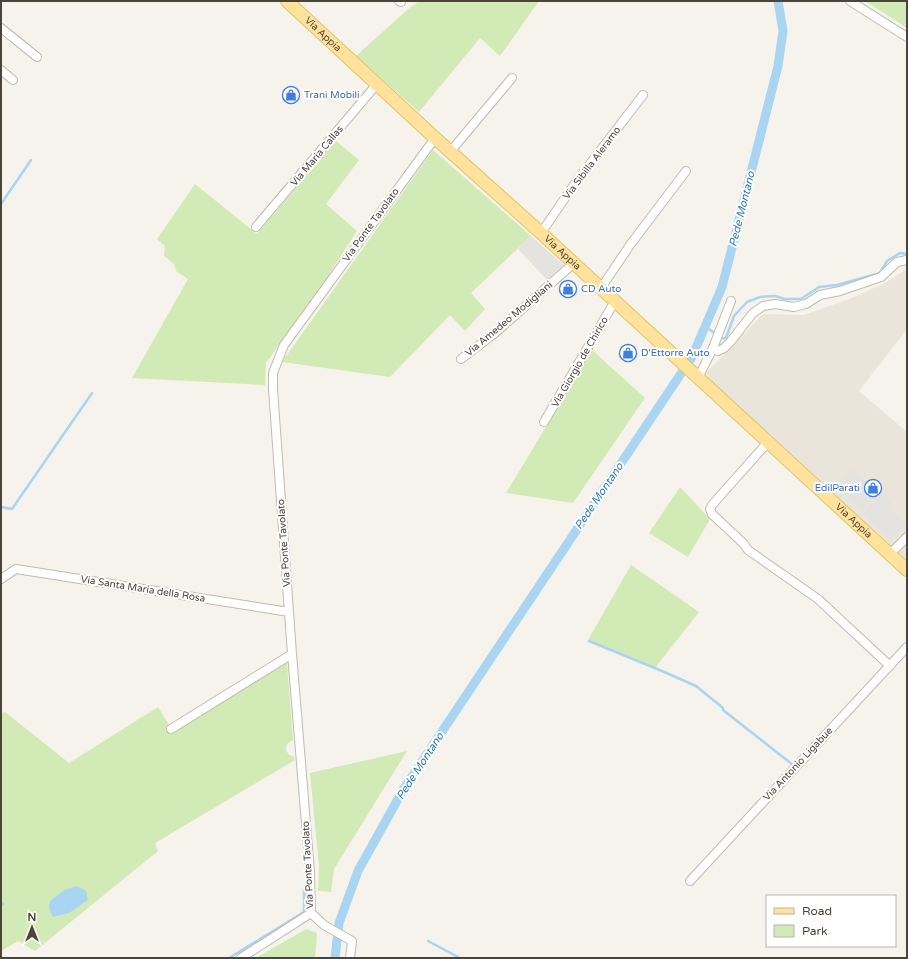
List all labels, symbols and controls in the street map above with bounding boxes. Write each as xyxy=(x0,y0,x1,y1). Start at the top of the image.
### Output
street label: Via Appia xyxy=(302,14,344,54)
shop icon: Trani Mobili xyxy=(281,85,301,105)
place label: Trani Mobili xyxy=(304,89,360,101)
street label: Via Maria Callas xyxy=(288,123,346,189)
street label: Via Sibilla Aleramo xyxy=(561,124,623,202)
water label: Pede Montano xyxy=(726,169,758,248)
street label: Via Ponte Tavolato xyxy=(340,186,402,264)
street label: Via Appia xyxy=(541,233,583,273)
street label: Via Amedeo Modigliani xyxy=(463,279,555,359)
shop icon: CD Auto xyxy=(558,279,578,299)
place label: CD Auto xyxy=(581,283,621,295)
street label: Via Giorgio de Chirico xyxy=(549,315,611,409)
shop icon: D'Ettorre Auto xyxy=(618,343,638,363)
place label: D'Ettorre Auto xyxy=(641,347,710,359)
water label: Pede Montano xyxy=(572,459,627,532)
shop icon: EdilParati xyxy=(863,478,883,498)
place label: EdilParati xyxy=(815,482,860,494)
street label: Via Ponte Tavolato xyxy=(275,499,293,587)
street label: Via Appia xyxy=(833,501,875,541)
street label: Via Santa Maria della Rosa xyxy=(80,573,206,605)
street label: Via Antonio Ligabue xyxy=(761,724,835,803)
water label: Pede Montano xyxy=(394,729,447,802)
street label: Via Ponte Tavolato xyxy=(300,821,316,909)
legend xyxy=(766,895,896,947)
text: Road xyxy=(802,904,832,918)
north arrow xyxy=(12,907,52,947)
text: N xyxy=(28,911,36,924)
text: Park xyxy=(802,924,828,938)

